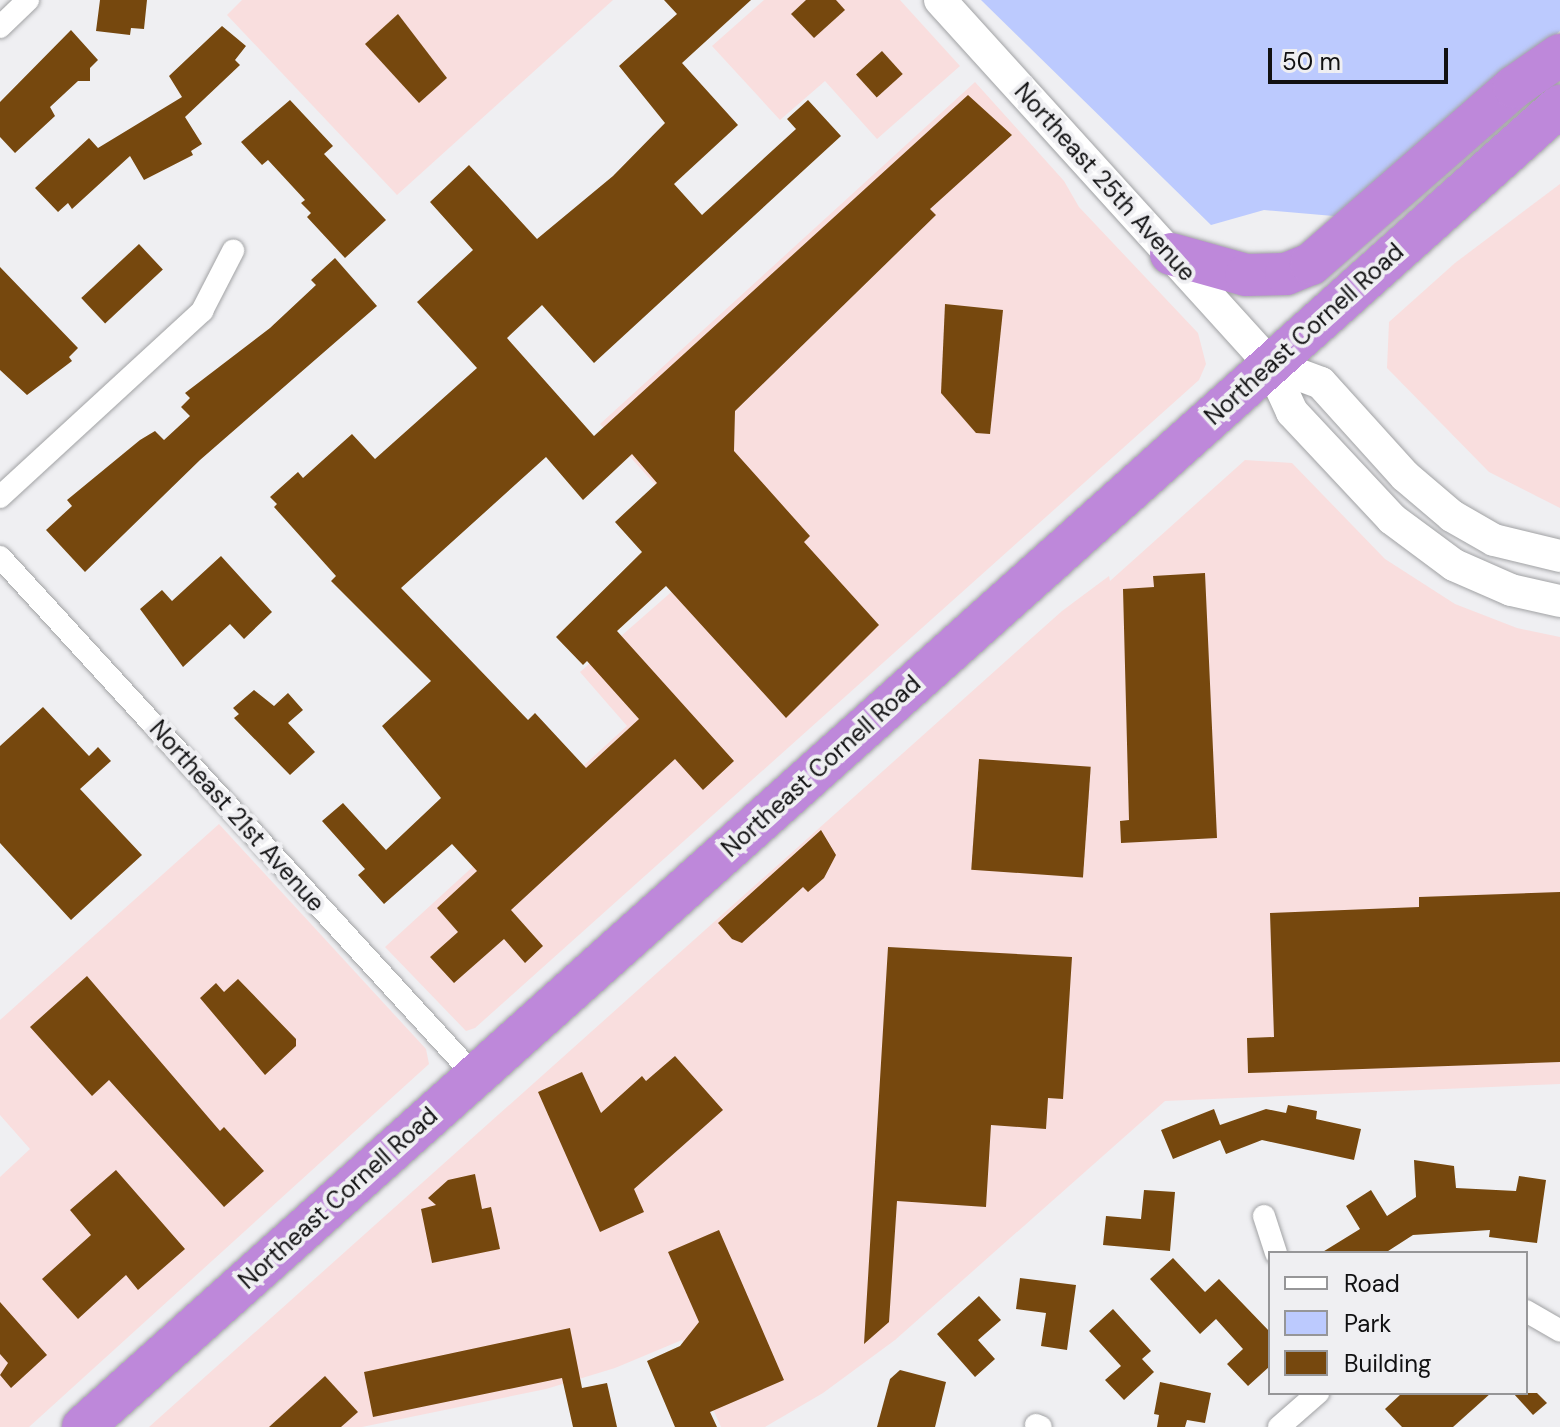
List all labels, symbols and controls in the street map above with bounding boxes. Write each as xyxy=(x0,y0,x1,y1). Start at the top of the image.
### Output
scale bar xyxy=(1272,32,1452,82)
text: 50 m xyxy=(1282,46,1341,77)
street label: Northeast 25th Avenue xyxy=(1008,77,1202,287)
street label: Northeast Cornell Road xyxy=(1199,237,1409,431)
street label: Northeast Cornell Road xyxy=(716,669,926,863)
street label: Northeast 21st Avenue xyxy=(144,715,330,917)
street label: Northeast Cornell Road xyxy=(233,1101,443,1295)
legend xyxy=(1268,1251,1528,1395)
text: Road xyxy=(1344,1268,1400,1299)
text: Park xyxy=(1344,1308,1391,1339)
text: Building xyxy=(1344,1348,1431,1379)

